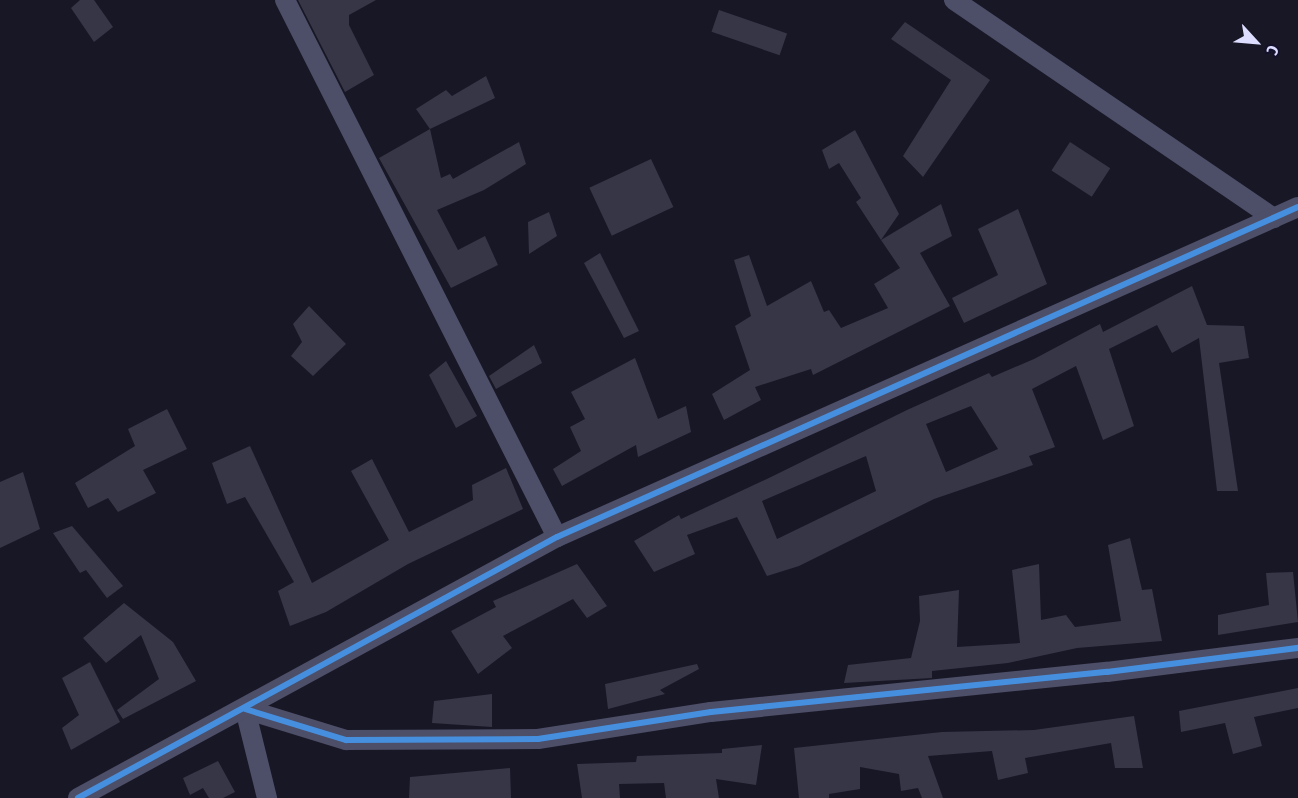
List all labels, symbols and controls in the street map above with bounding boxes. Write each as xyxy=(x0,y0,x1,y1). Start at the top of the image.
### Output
north arrow xyxy=(1226,12,1286,72)
text: С xyxy=(1262,42,1283,58)

